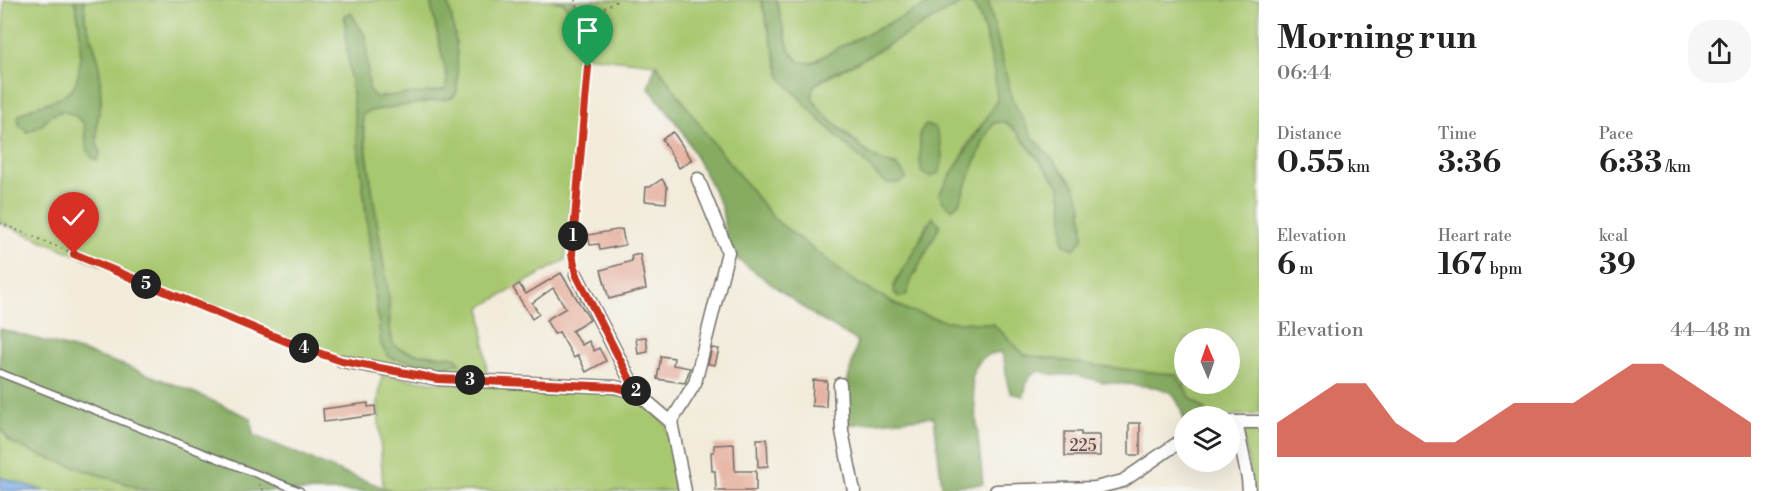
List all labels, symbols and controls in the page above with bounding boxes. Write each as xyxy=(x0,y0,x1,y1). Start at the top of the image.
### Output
pin xyxy=(562,5,613,67)
icon: arrive xyxy=(571,14,604,47)
text: Morning run xyxy=(1277,18,1477,59)
button: share xyxy=(1688,20,1751,83)
text: 06:44 xyxy=(1277,61,1331,86)
text: Distance xyxy=(1277,124,1342,144)
text: Time xyxy=(1438,124,1477,144)
text: Pace xyxy=(1599,124,1633,144)
text: 0.55 xyxy=(1277,144,1344,182)
text: 3:36 xyxy=(1438,144,1501,182)
text: 6:33 xyxy=(1599,144,1662,182)
text: km xyxy=(1344,157,1370,177)
text: /km xyxy=(1662,157,1691,177)
pin xyxy=(48,192,99,254)
icon: check xyxy=(57,201,90,234)
pin: 1 xyxy=(558,221,588,251)
text: 1 xyxy=(569,226,577,246)
text: Elevation xyxy=(1277,226,1346,246)
text: Heart rate xyxy=(1438,226,1512,246)
text: kcal xyxy=(1599,226,1628,246)
text: 6 xyxy=(1277,246,1296,284)
text: 167 xyxy=(1438,246,1486,284)
text: 39 xyxy=(1599,246,1636,284)
text: m xyxy=(1296,259,1313,279)
text: bpm xyxy=(1486,259,1522,279)
pin: 5 xyxy=(131,269,161,299)
text: 5 xyxy=(141,274,151,294)
text: Elevation xyxy=(1277,318,1364,343)
text: 44–48 m xyxy=(1670,318,1751,343)
north arrow xyxy=(1174,328,1240,394)
map controls xyxy=(1174,328,1240,472)
pin: 4 xyxy=(289,333,319,363)
text: 4 xyxy=(299,338,309,358)
pin: 3 xyxy=(455,365,485,395)
text: 3 xyxy=(465,370,475,390)
pin: 2 xyxy=(621,376,651,406)
text: 2 xyxy=(631,381,641,401)
button: layers xyxy=(1174,406,1240,472)
house number: 225 xyxy=(1069,436,1097,456)

